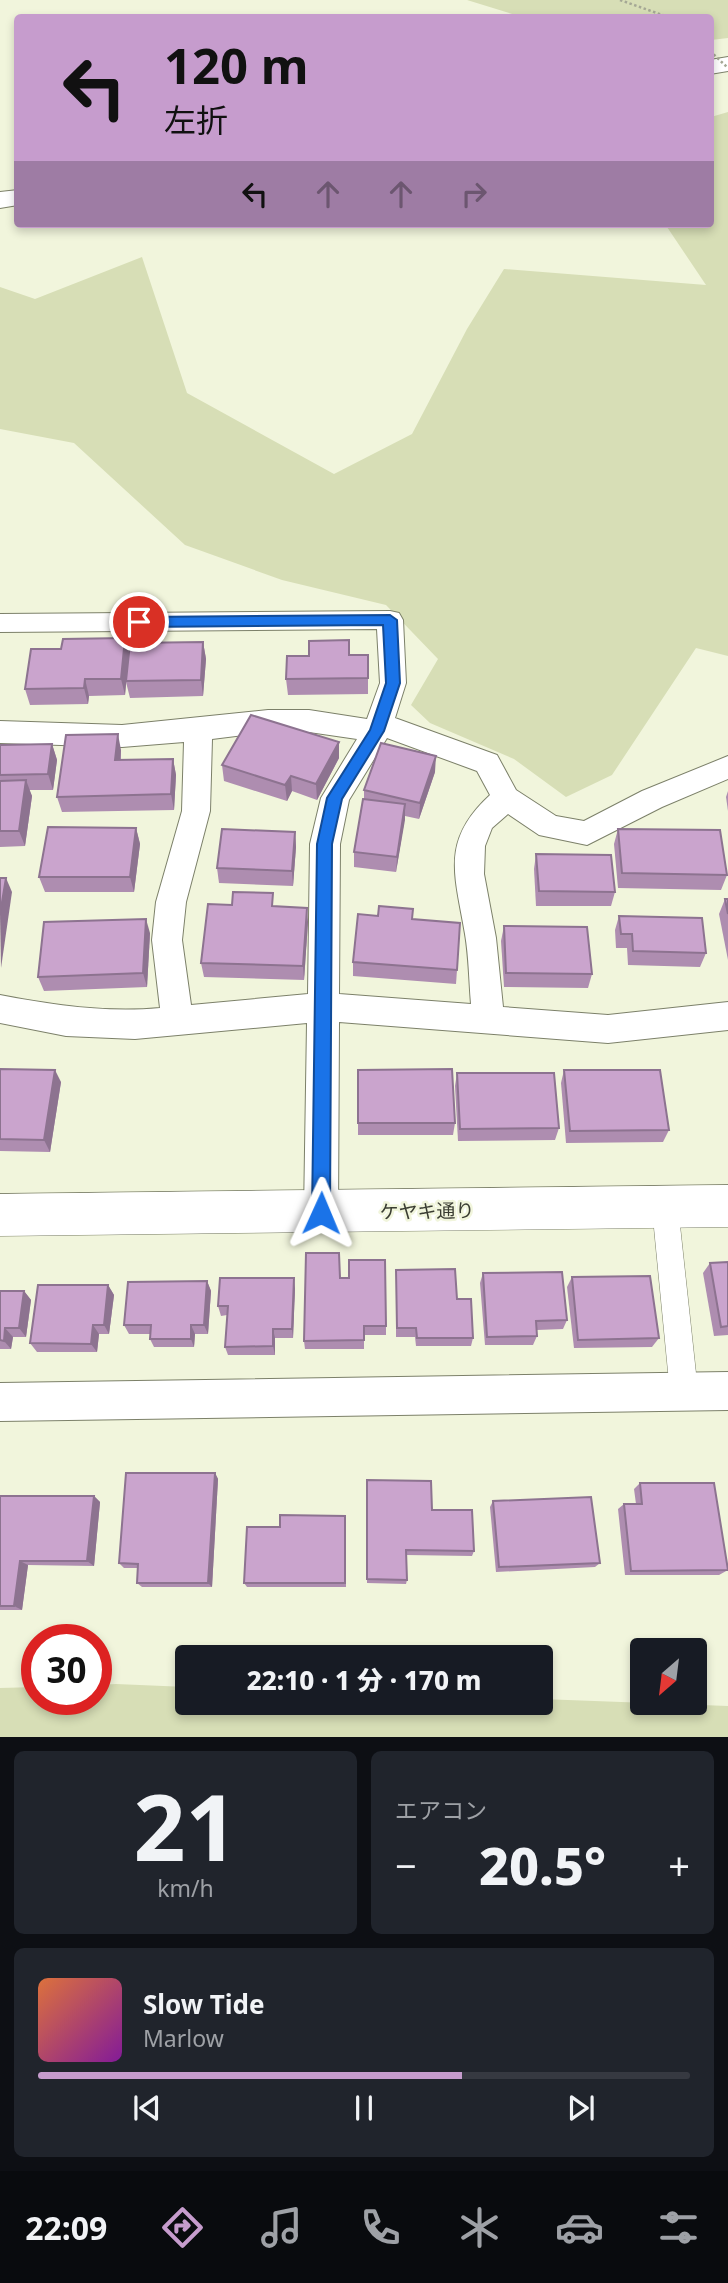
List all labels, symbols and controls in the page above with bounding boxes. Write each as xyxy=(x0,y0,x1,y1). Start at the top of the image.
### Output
text: 120 m xyxy=(164,32,309,98)
icon: left xyxy=(49,42,140,133)
text: 左折 xyxy=(164,98,228,141)
icon: left xyxy=(236,175,274,213)
icon: ahead xyxy=(309,175,347,213)
icon: ahead xyxy=(382,175,420,213)
icon: right xyxy=(455,175,493,213)
pin xyxy=(109,592,169,652)
icon: arrive xyxy=(120,603,158,641)
position arrow xyxy=(284,1176,358,1250)
street label: ケヤキ通り xyxy=(379,1197,475,1225)
speed limit sign: 30 xyxy=(21,1624,112,1715)
north arrow xyxy=(630,1638,707,1715)
map controls xyxy=(630,1638,707,1715)
text: 22:10 · 1 分 · 170 m xyxy=(247,1662,481,1698)
text: 21 xyxy=(133,1764,238,1888)
text: エアコン xyxy=(395,1794,487,1826)
text: 20.5° xyxy=(479,1829,606,1900)
text: − xyxy=(395,1839,417,1891)
text: + xyxy=(668,1839,690,1891)
text: km/h xyxy=(157,1872,214,1904)
text: Slow Tide xyxy=(143,1986,265,2022)
text: Marlow xyxy=(143,2022,224,2054)
icon: previous xyxy=(128,2089,166,2127)
icon: pause xyxy=(345,2089,383,2127)
icon: next xyxy=(562,2089,600,2127)
icon: directions xyxy=(158,2203,207,2252)
icon: music xyxy=(257,2203,306,2252)
icon: phone xyxy=(356,2203,405,2252)
icon: climate xyxy=(455,2203,504,2252)
icon: car xyxy=(555,2203,604,2252)
icon: filters xyxy=(654,2203,703,2252)
text: 22:09 xyxy=(25,2206,107,2249)

